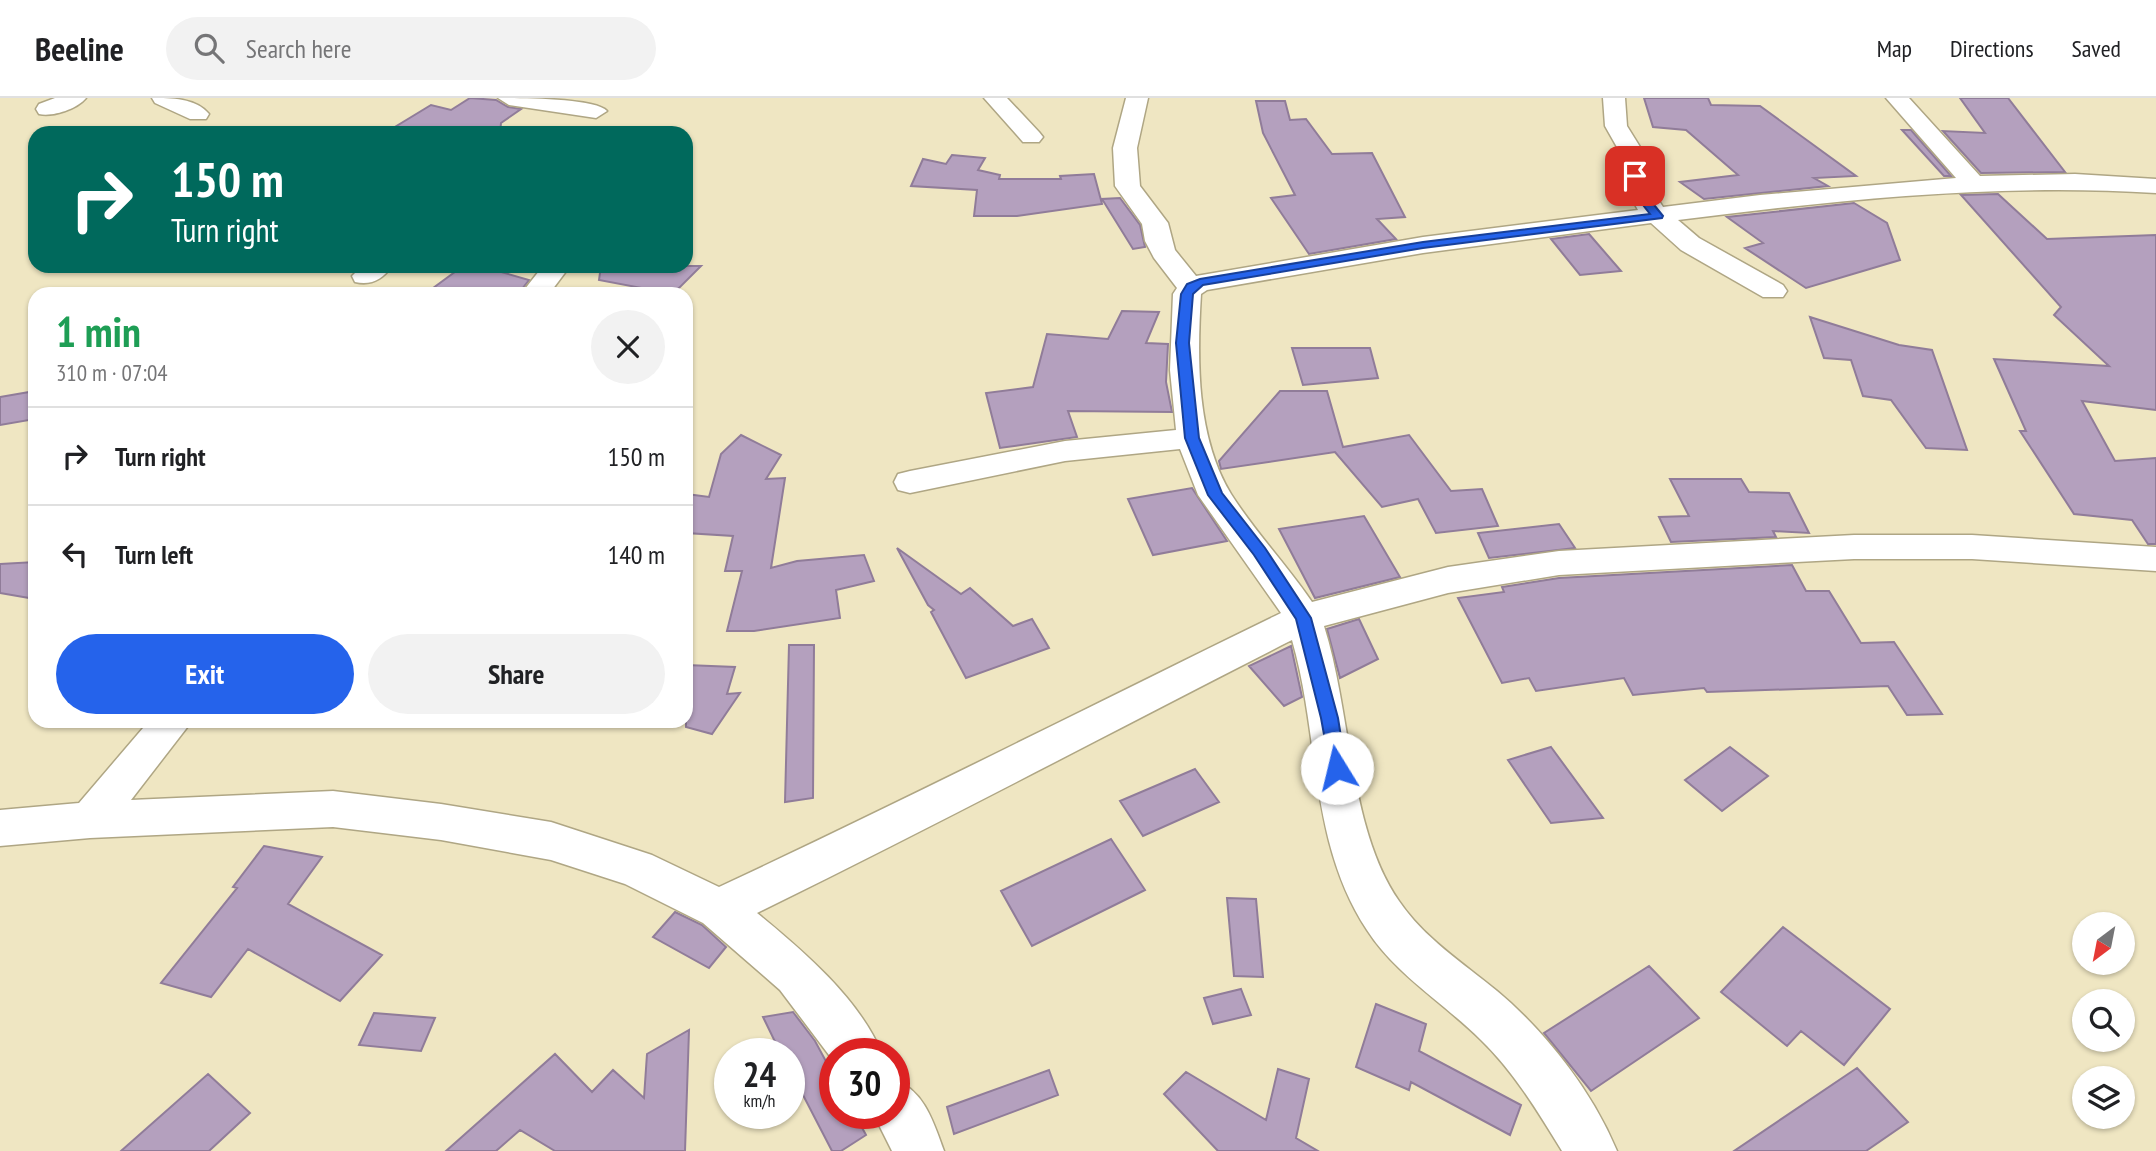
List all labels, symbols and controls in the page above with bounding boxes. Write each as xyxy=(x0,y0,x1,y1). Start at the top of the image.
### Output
search box xyxy=(166,17,656,80)
text: Beeline xyxy=(35,27,124,70)
icon: search xyxy=(190,29,228,67)
text: Search here xyxy=(246,32,351,65)
text: Map xyxy=(1877,33,1912,64)
text: Directions xyxy=(1950,33,2034,64)
text: Saved xyxy=(2072,33,2121,64)
pin xyxy=(1605,146,1665,206)
text: 150 m xyxy=(171,147,284,211)
icon: right xyxy=(56,154,147,245)
icon: arrive xyxy=(1616,157,1654,195)
text: Turn right xyxy=(171,209,279,251)
text: 1 min xyxy=(56,304,141,359)
button: close xyxy=(591,310,665,384)
text: 310 m · 07:04 xyxy=(56,358,168,387)
icon: right xyxy=(56,437,94,475)
text: Turn right xyxy=(115,440,206,473)
text: 150 m xyxy=(607,440,665,473)
icon: left xyxy=(56,535,94,573)
text: Turn left xyxy=(115,538,193,571)
text: 140 m xyxy=(607,538,665,571)
button: Exit xyxy=(56,634,354,714)
button: Share xyxy=(368,634,665,714)
position arrow xyxy=(1300,731,1374,805)
north arrow xyxy=(2072,912,2135,975)
map controls xyxy=(2072,912,2135,1129)
button: search xyxy=(2072,989,2135,1052)
speed limit sign: 30 xyxy=(819,1038,910,1129)
text: 24 xyxy=(743,1051,776,1097)
button: layers xyxy=(2072,1066,2135,1129)
text: km/h xyxy=(744,1089,775,1112)

